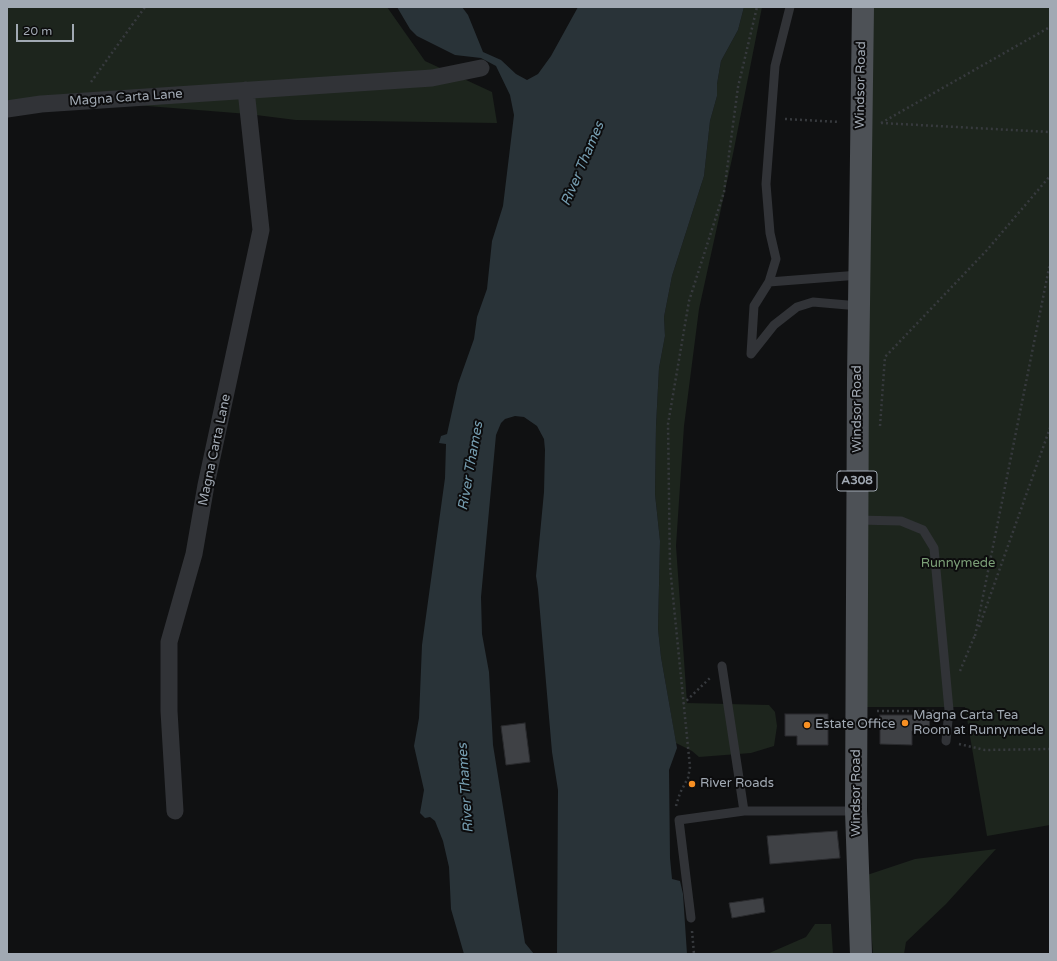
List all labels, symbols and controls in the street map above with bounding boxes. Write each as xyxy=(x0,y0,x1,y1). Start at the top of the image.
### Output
scale bar xyxy=(18,16,76,42)
text: 20 m xyxy=(23,24,52,38)
street label: Windsor Road xyxy=(852,41,870,129)
street label: Magna Carta Lane xyxy=(69,86,183,110)
water label: River Thames xyxy=(558,119,608,209)
street label: Windsor Road xyxy=(850,365,866,453)
street label: Magna Carta Lane xyxy=(196,393,234,507)
water label: River Thames xyxy=(455,420,487,512)
road number: A308 xyxy=(837,471,877,491)
park label: Runnymede xyxy=(921,556,995,572)
place label: Magna Carta Tea Room at Runnymede xyxy=(913,708,1044,739)
place label: Estate Office xyxy=(815,717,895,733)
marker: Magna Carta Tea Room at Runnymede xyxy=(900,718,910,728)
marker: Estate Office xyxy=(802,720,812,730)
water label: River Thames xyxy=(454,743,478,833)
street label: Windsor Road xyxy=(849,749,865,837)
place label: River Roads xyxy=(700,776,774,792)
marker: River Roads xyxy=(687,779,697,789)

